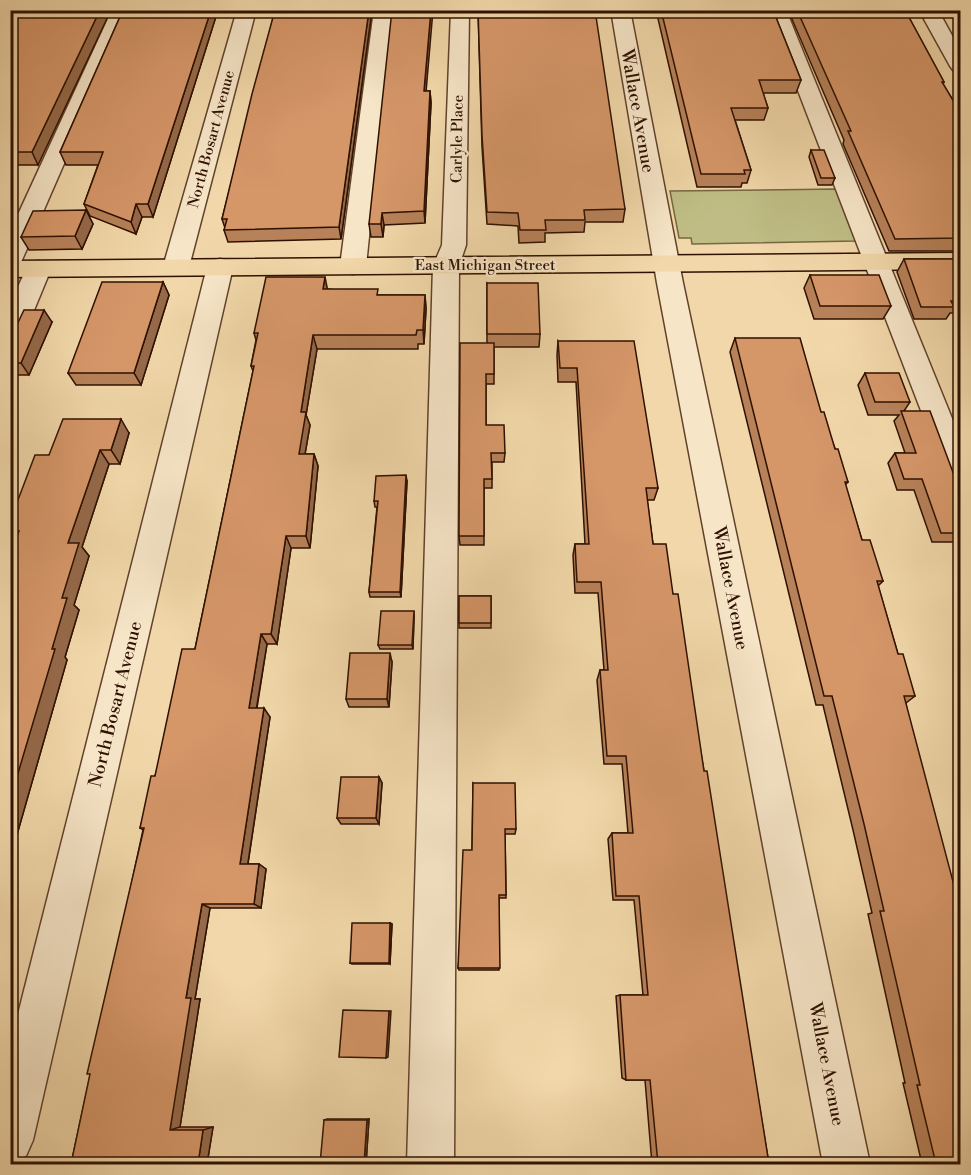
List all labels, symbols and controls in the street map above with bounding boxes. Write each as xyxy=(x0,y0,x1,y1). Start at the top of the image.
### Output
street label: Wallace Avenue xyxy=(615,46,660,175)
street label: North Bosart Avenue xyxy=(184,68,239,210)
street label: Carlyle Place xyxy=(447,95,468,183)
street label: East Michigan Street xyxy=(415,256,556,275)
street label: Wallace Avenue xyxy=(707,523,754,652)
street label: North Bosart Avenue xyxy=(84,619,147,789)
street label: Wallace Avenue xyxy=(803,999,850,1128)

